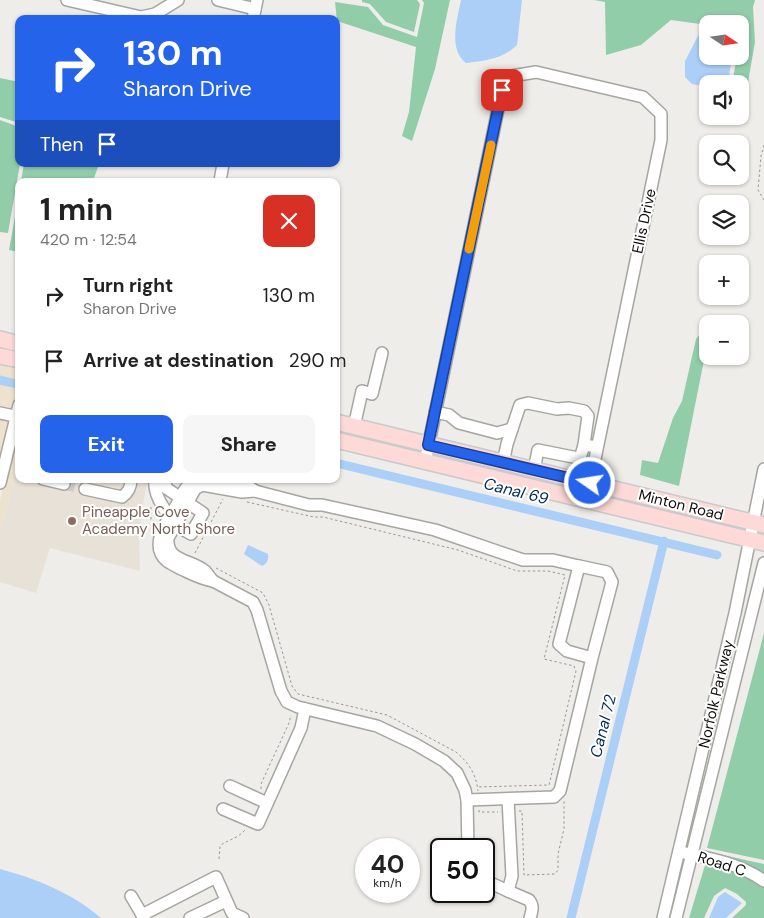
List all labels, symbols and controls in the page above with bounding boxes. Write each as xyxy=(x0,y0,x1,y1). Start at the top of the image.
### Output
north arrow xyxy=(699,15,749,65)
map controls xyxy=(699,15,749,365)
text: 130 m xyxy=(123,30,223,76)
icon: right xyxy=(40,35,105,100)
pin xyxy=(481,69,523,111)
text: Sharon Drive xyxy=(123,74,252,103)
button: sound xyxy=(699,75,749,125)
icon: arrive xyxy=(488,76,516,104)
icon: arrive xyxy=(93,130,121,158)
text: Then xyxy=(40,132,83,157)
button: search xyxy=(699,135,749,185)
street label: Ellis Drive xyxy=(627,187,661,255)
text: 1 min xyxy=(40,190,113,229)
button: close xyxy=(263,195,315,247)
button: layers xyxy=(699,195,749,245)
text: 420 m · 12:54 xyxy=(40,229,137,250)
button: + xyxy=(699,255,749,305)
text: Turn right xyxy=(83,273,173,298)
icon: right xyxy=(40,282,68,310)
text: 130 m xyxy=(263,283,315,308)
text: Sharon Drive xyxy=(83,298,177,319)
button: − xyxy=(699,315,749,365)
icon: arrive xyxy=(40,347,68,375)
text: Arrive at destination xyxy=(83,348,274,373)
text: 290 m xyxy=(289,348,346,373)
button: Exit xyxy=(40,415,173,473)
button: Share xyxy=(183,415,315,473)
position arrow xyxy=(563,456,615,508)
water label: Canal 69 xyxy=(481,473,551,509)
street label: Minton Road xyxy=(636,485,726,525)
place label: Pineapple Cove Academy North Shore xyxy=(82,502,235,539)
marker: Pineapple Cove Academy North Shore xyxy=(66,515,78,527)
street label: Norfolk Parkway xyxy=(694,637,738,750)
water label: Canal 72 xyxy=(585,692,621,760)
speed limit sign: 50 xyxy=(430,838,495,903)
street label: Road C xyxy=(695,847,749,881)
text: 40 xyxy=(371,848,404,881)
text: km/h xyxy=(373,875,402,891)

